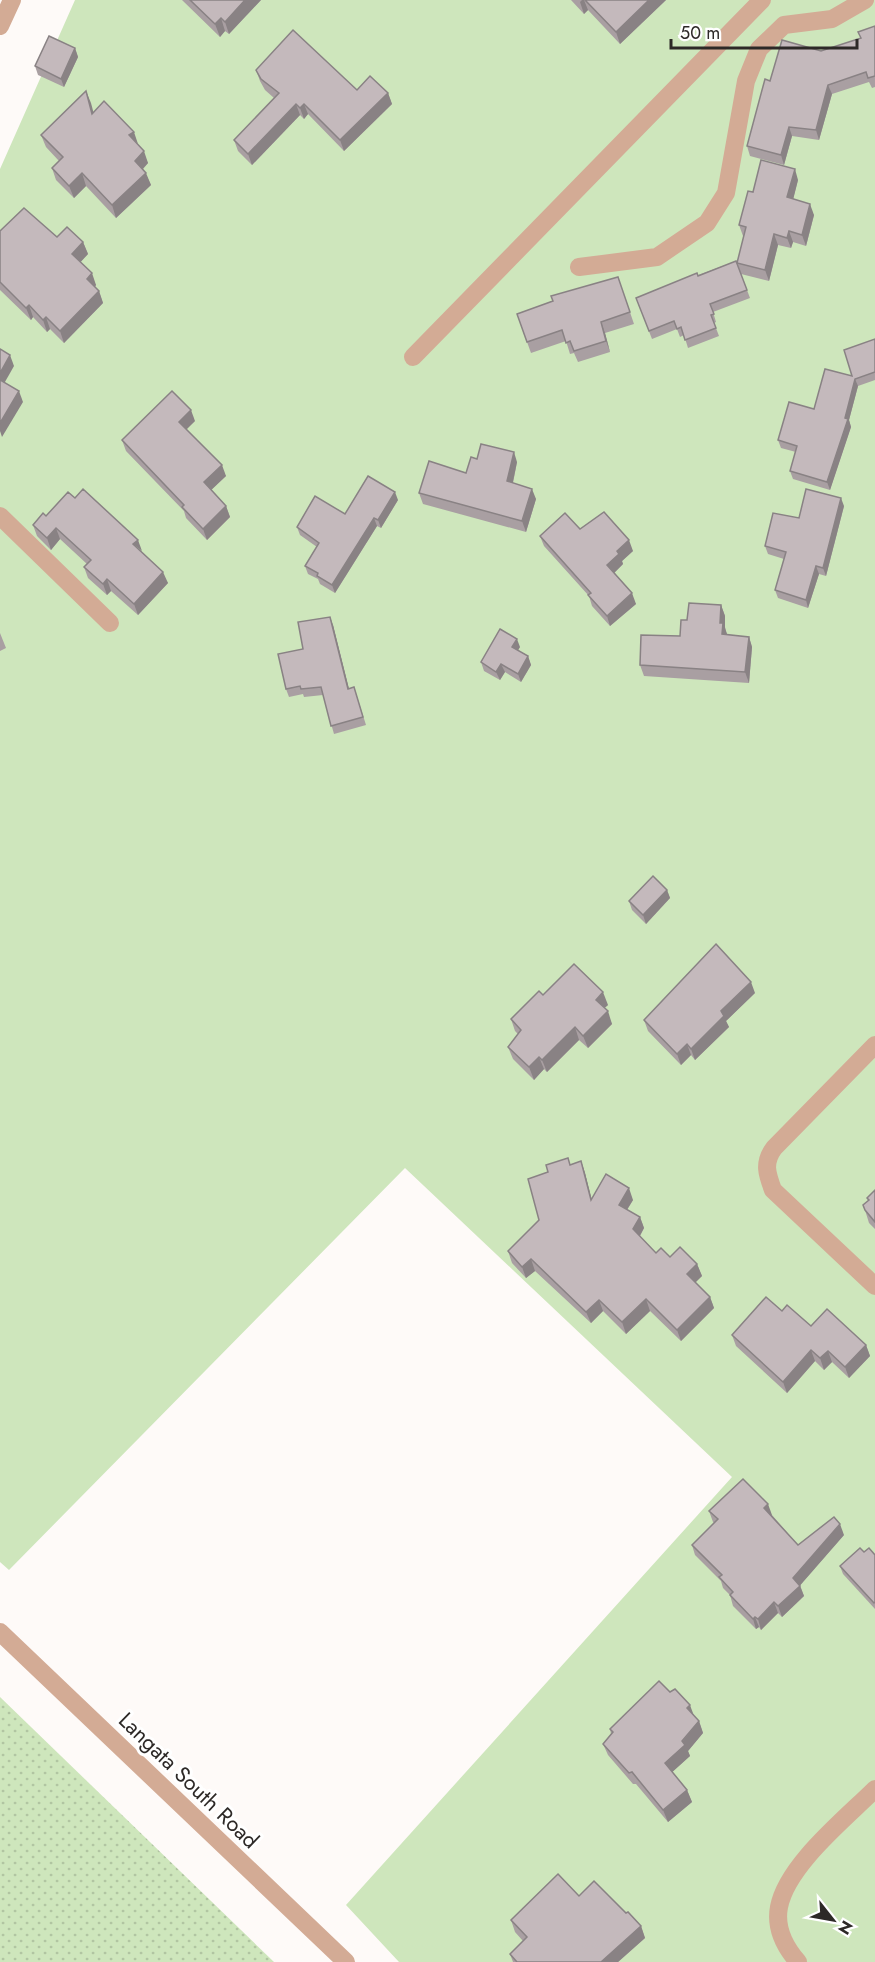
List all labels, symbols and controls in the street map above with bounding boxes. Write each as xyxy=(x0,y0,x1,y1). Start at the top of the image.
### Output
scale bar xyxy=(671,12,857,50)
text: 50 m xyxy=(680,20,720,46)
street label: Langata South Road xyxy=(112,1705,266,1855)
north arrow xyxy=(803,1890,863,1950)
text: N xyxy=(832,1916,859,1939)

